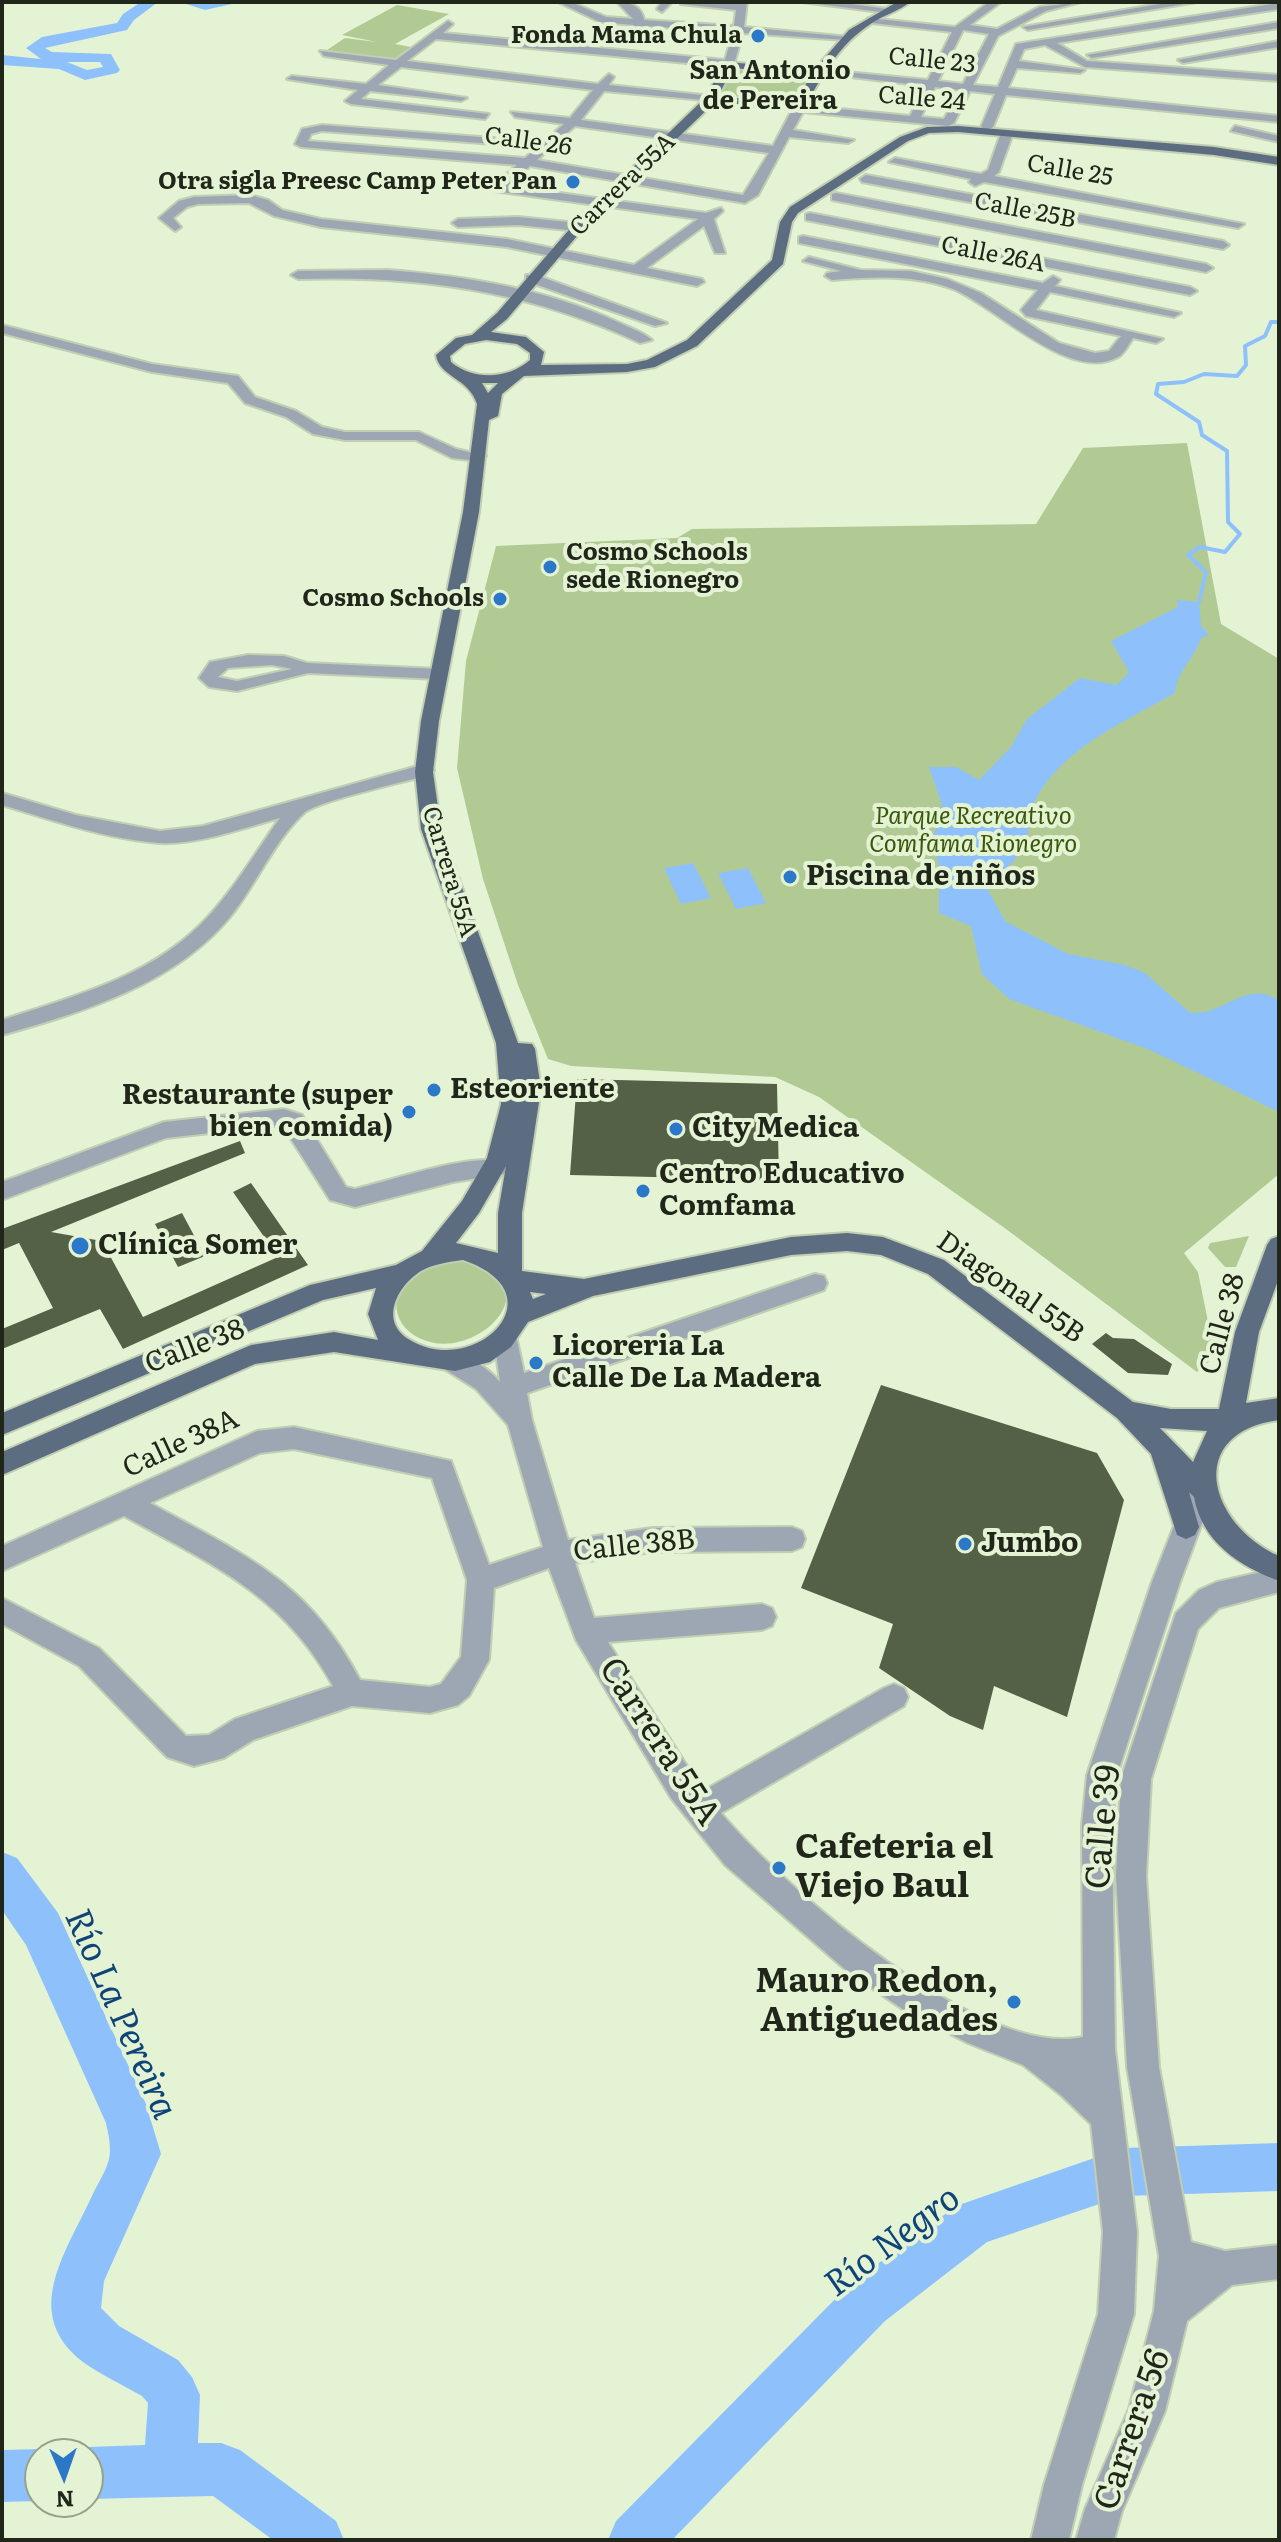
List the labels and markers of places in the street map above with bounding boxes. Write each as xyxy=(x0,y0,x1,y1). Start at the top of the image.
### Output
place label: Fonda Mama Chula xyxy=(511,22,742,50)
marker: Fonda Mama Chula xyxy=(749,27,767,45)
place label: Otra sigla Preesc Camp Peter Pan xyxy=(158,168,557,196)
marker: Otra sigla Preesc Camp Peter Pan xyxy=(564,173,582,191)
place label: Cosmo Schools sede Rionegro xyxy=(566,539,748,595)
marker: Cosmo Schools sede Rionegro xyxy=(541,558,559,576)
place label: Cosmo Schools xyxy=(302,585,484,613)
marker: Cosmo Schools xyxy=(491,590,509,608)
place label: Piscina de niños xyxy=(806,860,1035,894)
marker: Piscina de niños xyxy=(781,868,799,886)
place label: Esteoriente xyxy=(450,1073,615,1107)
place label: Restaurante (super bien comida) xyxy=(122,1079,393,1145)
marker: Esteoriente xyxy=(425,1081,443,1099)
marker: Restaurante (super bien comida) xyxy=(400,1103,418,1121)
place label: City Medica xyxy=(692,1112,859,1146)
marker: City Medica xyxy=(667,1120,685,1138)
place label: Centro Educativo Comfama xyxy=(659,1158,905,1224)
marker: Centro Educativo Comfama xyxy=(634,1182,652,1200)
place label: Clínica Somer xyxy=(98,1229,298,1263)
marker: Clínica Somer xyxy=(69,1235,91,1257)
place label: Licoreria La Calle De La Madera xyxy=(552,1330,821,1396)
marker: Licoreria La Calle De La Madera xyxy=(527,1354,545,1372)
place label: Jumbo xyxy=(981,1527,1078,1561)
marker: Jumbo xyxy=(956,1535,974,1553)
place label: Cafeteria el Viejo Baul xyxy=(795,1828,994,1908)
marker: Cafeteria el Viejo Baul xyxy=(770,1859,788,1877)
place label: Mauro Redon, Antiguedades xyxy=(755,1962,998,2042)
marker: Mauro Redon, Antiguedades xyxy=(1005,1993,1023,2011)

